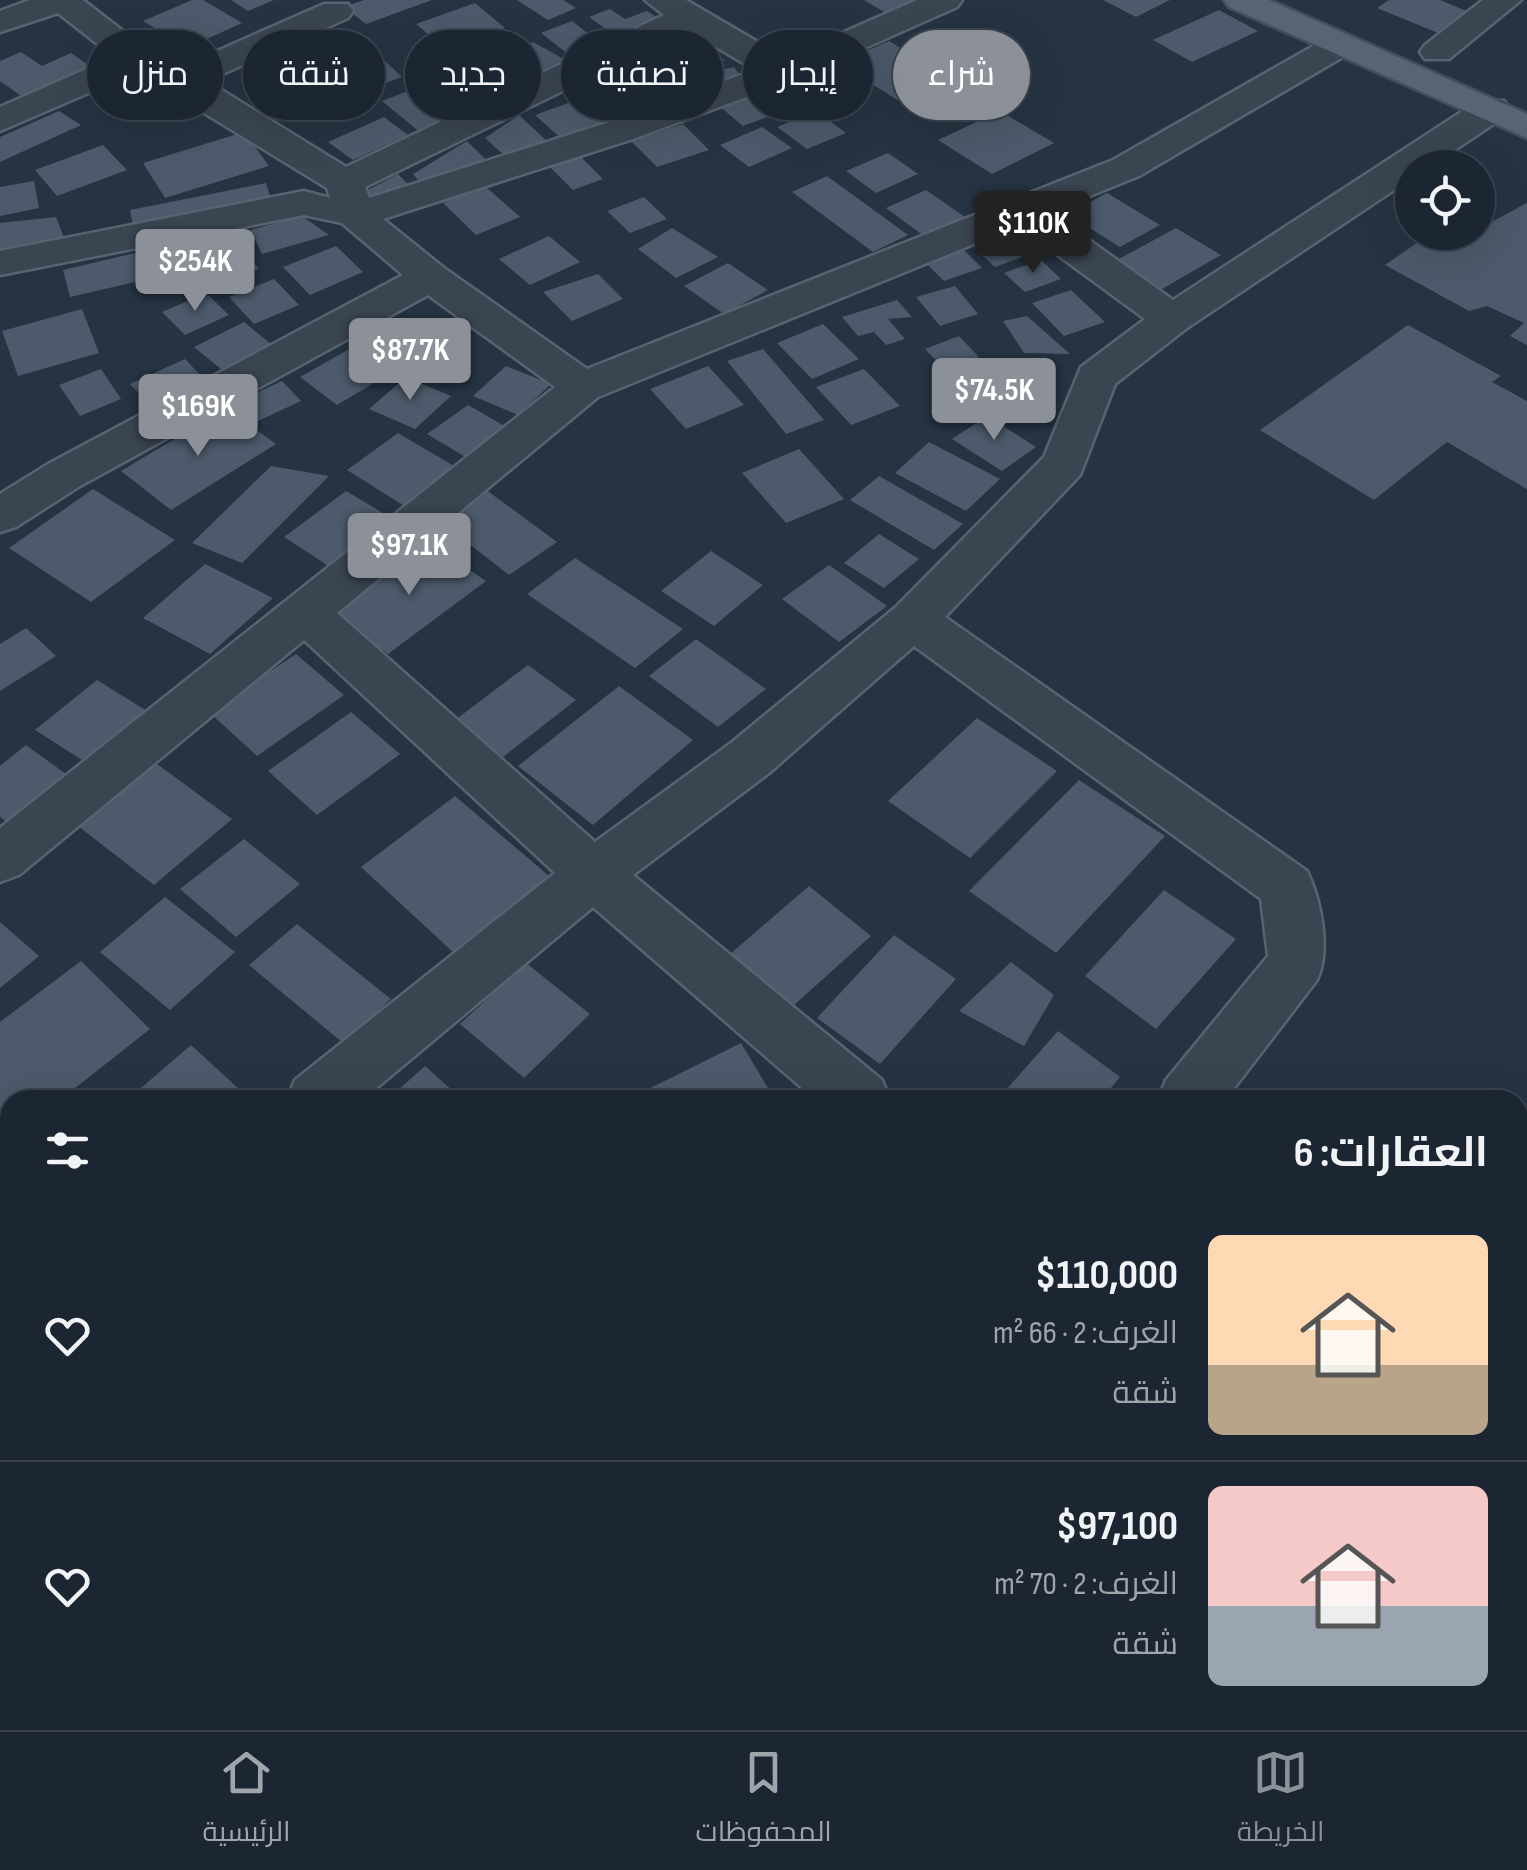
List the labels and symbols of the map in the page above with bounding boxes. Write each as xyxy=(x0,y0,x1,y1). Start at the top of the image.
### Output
pin: $110K xyxy=(963,191,1103,276)
pin: $254K xyxy=(125,229,265,314)
pin: $87.7K xyxy=(329,318,491,403)
pin: $74.5K xyxy=(913,358,1075,443)
pin: $169K xyxy=(128,374,268,459)
pin: $97.1K xyxy=(328,513,490,598)

